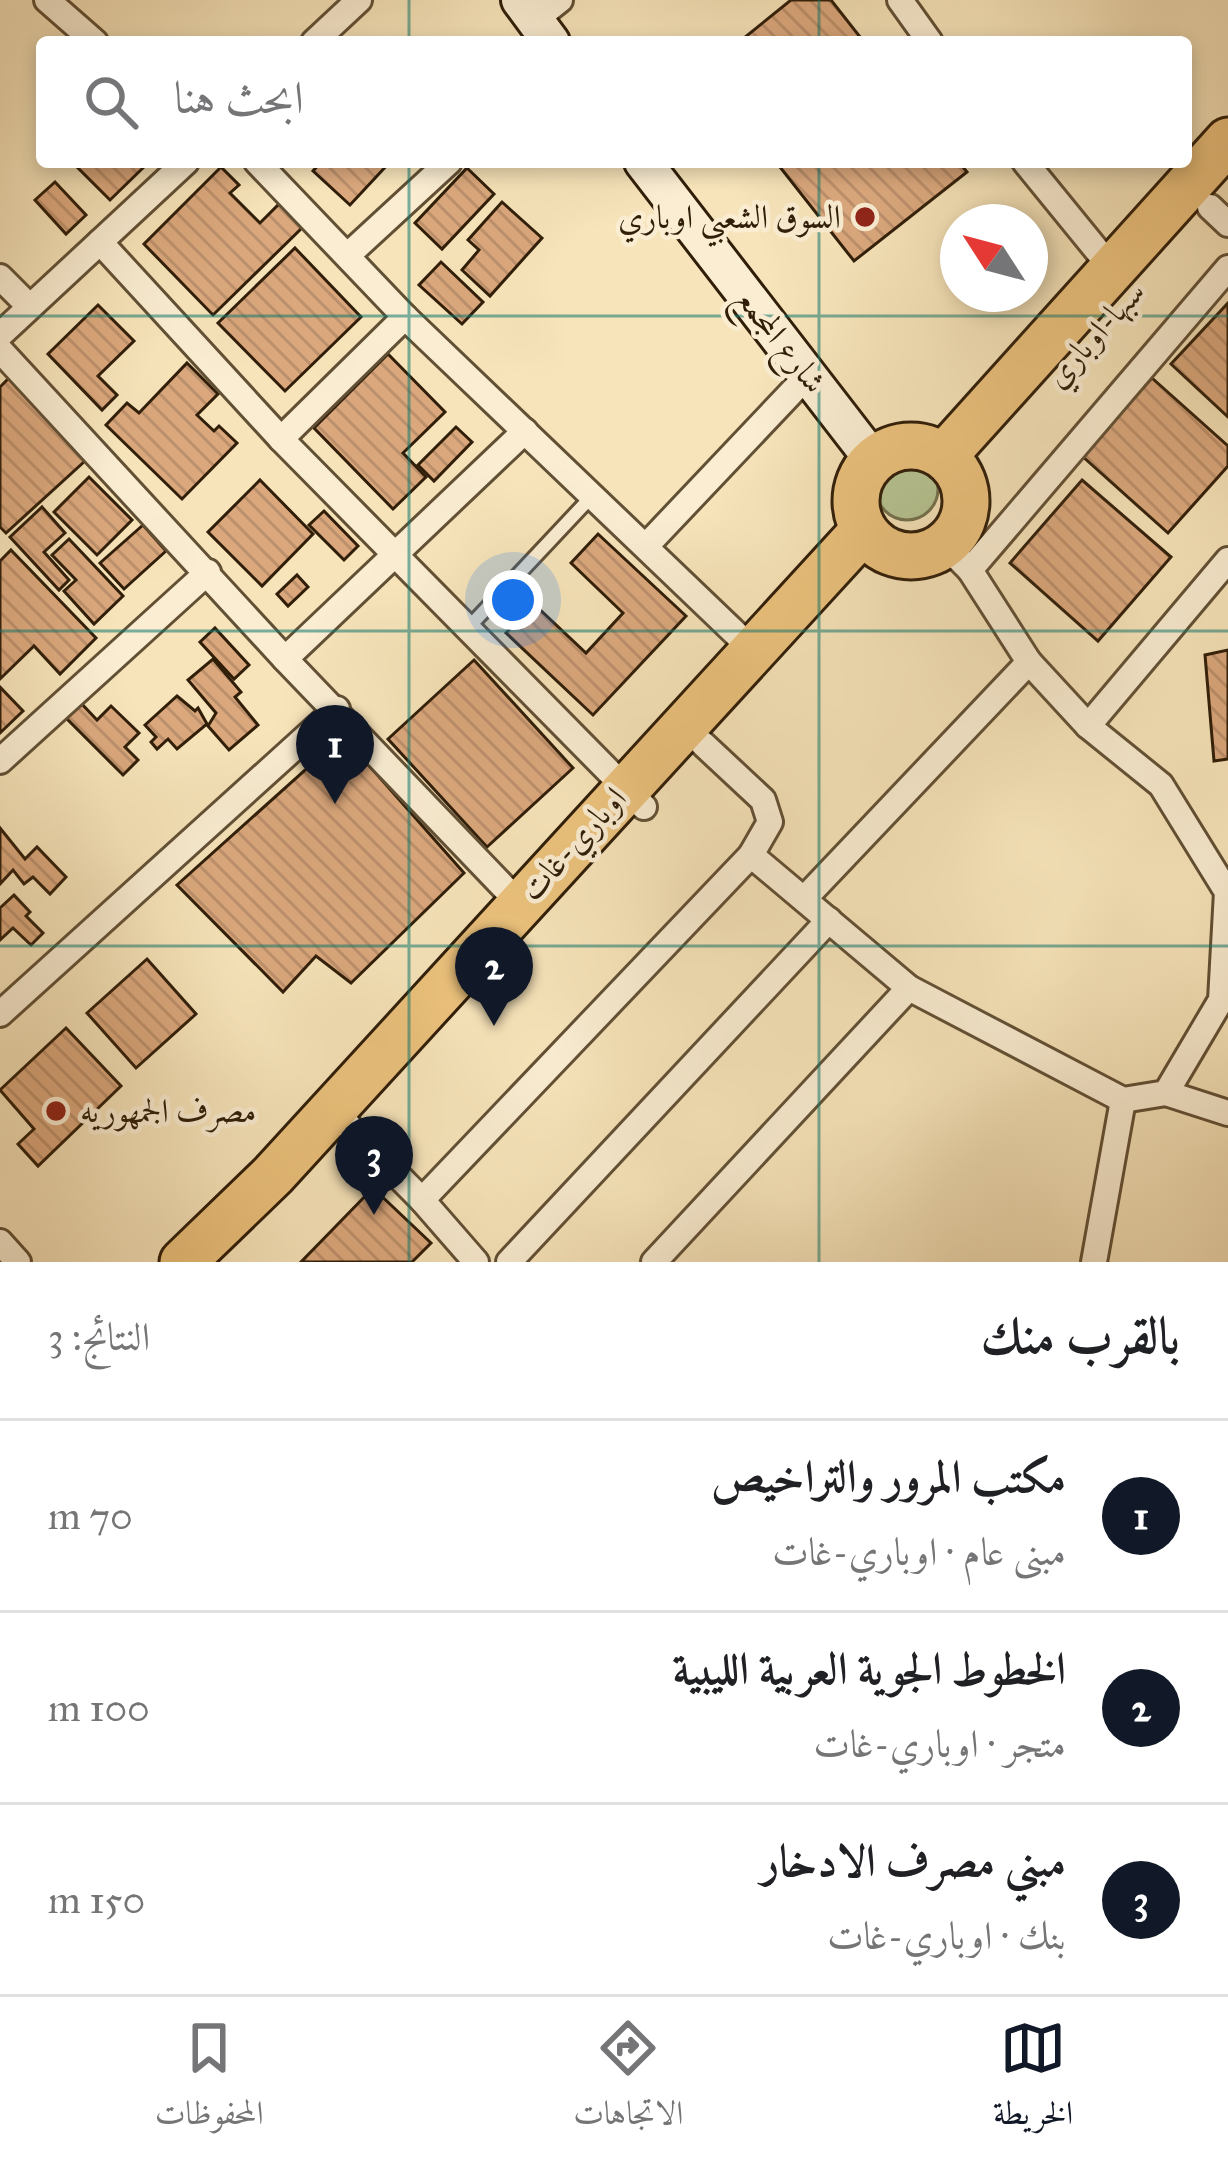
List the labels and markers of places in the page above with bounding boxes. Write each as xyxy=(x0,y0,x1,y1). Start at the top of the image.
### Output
place label: السوق الشعبي اوباري xyxy=(618,197,841,247)
marker: السوق الشعبي اوباري xyxy=(852,204,878,230)
pin: 1 xyxy=(296,705,374,804)
pin: 2 xyxy=(455,927,533,1026)
place label: مصرف الجمهوريه xyxy=(80,1091,256,1133)
marker: مصرف الجمهوريه xyxy=(43,1098,69,1124)
pin: 3 xyxy=(335,1116,413,1215)

